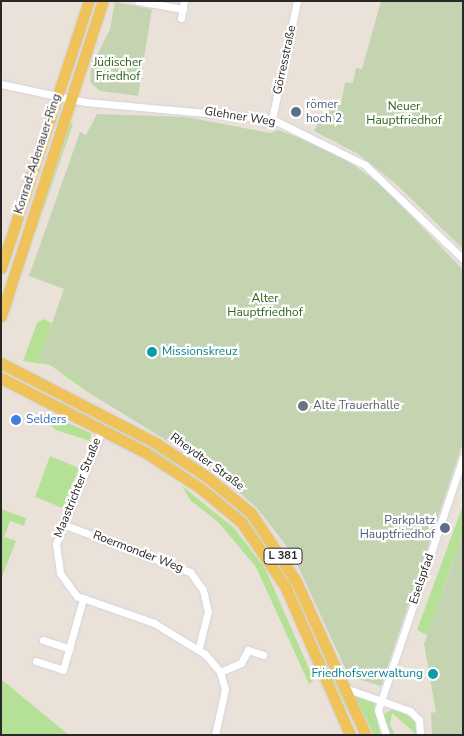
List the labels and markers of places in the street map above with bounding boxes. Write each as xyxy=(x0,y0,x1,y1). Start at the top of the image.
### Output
place label: römer hoch 2 xyxy=(306,98,342,126)
marker: römer hoch 2 xyxy=(290,106,302,118)
place label: Missionskreuz xyxy=(162,345,238,359)
marker: Missionskreuz xyxy=(146,346,158,358)
place label: Alte Trauerhalle xyxy=(313,399,400,413)
marker: Alte Trauerhalle xyxy=(297,400,309,412)
place label: Selders xyxy=(26,413,67,427)
marker: Selders xyxy=(10,414,22,426)
place label: Parkplatz Hauptfriedhof xyxy=(360,514,435,542)
marker: Parkplatz Hauptfriedhof xyxy=(439,522,451,534)
place label: Friedhofsverwaltung xyxy=(311,667,423,681)
marker: Friedhofsverwaltung xyxy=(427,668,439,680)

